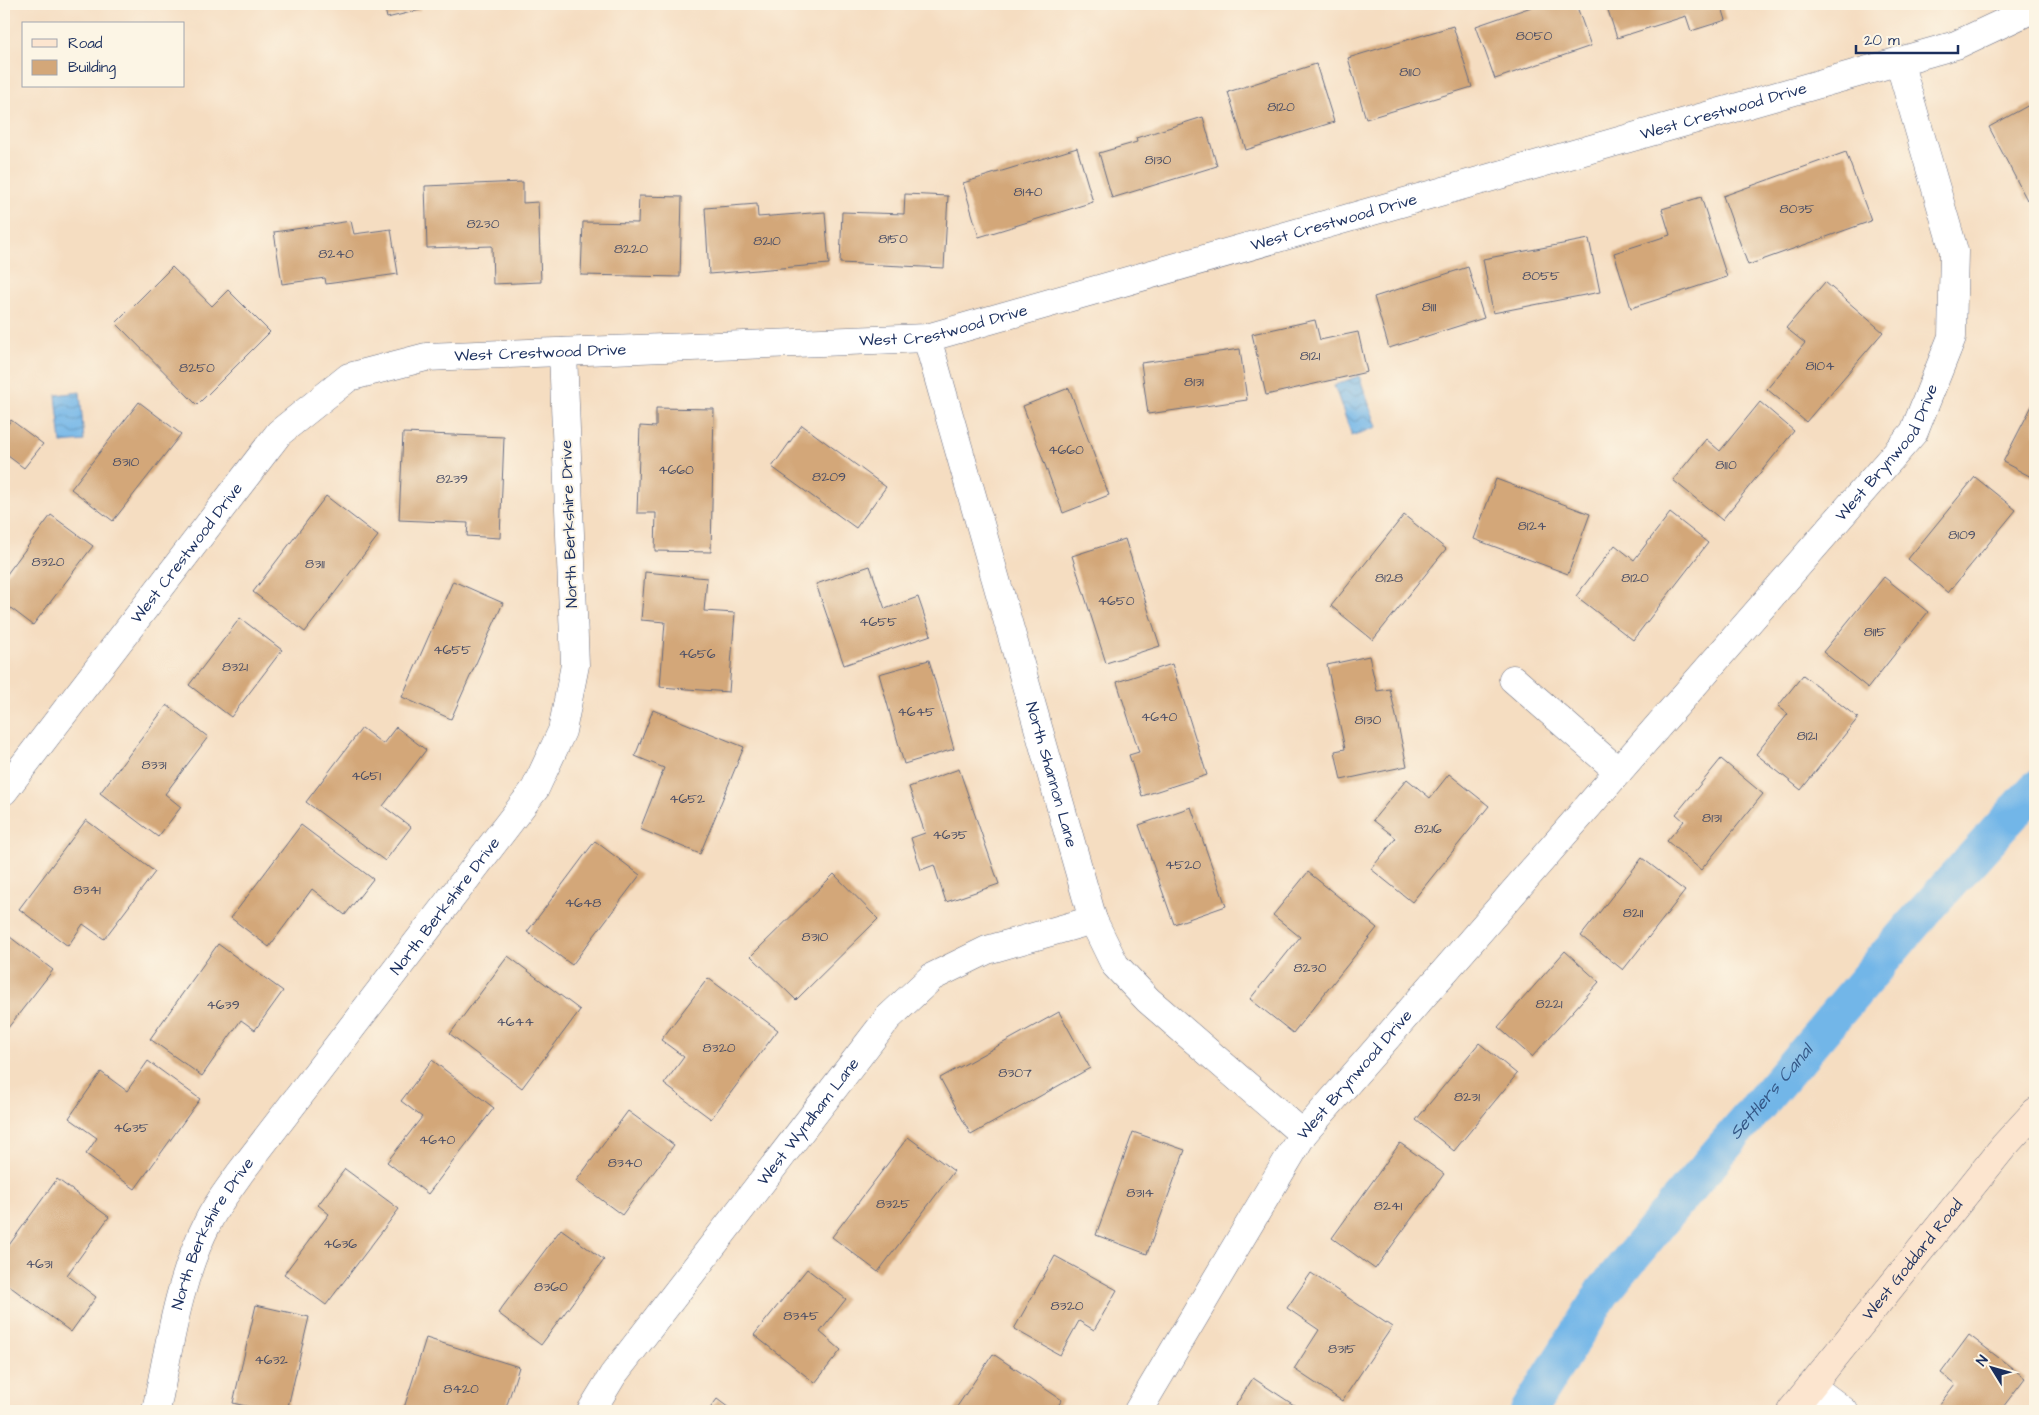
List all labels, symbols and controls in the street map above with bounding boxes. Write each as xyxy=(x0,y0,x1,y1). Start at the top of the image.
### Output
legend xyxy=(22,22,185,88)
scale bar xyxy=(1856,22,1959,54)
house number: 8050 xyxy=(1516,26,1552,46)
text: 20 m xyxy=(1864,30,1900,51)
text: Road xyxy=(68,33,103,54)
text: Building xyxy=(68,57,116,79)
house number: 8110 xyxy=(1399,62,1421,82)
street label: West Crestwood Drive xyxy=(1638,77,1809,145)
house number: 8120 xyxy=(1267,97,1295,117)
house number: 8130 xyxy=(1145,150,1172,170)
house number: 8140 xyxy=(1013,182,1043,202)
street label: West Crestwood Drive xyxy=(1248,188,1420,256)
house number: 8035 xyxy=(1780,199,1815,219)
house number: 8230 xyxy=(466,214,500,234)
house number: 8150 xyxy=(878,229,908,249)
house number: 8210 xyxy=(753,231,781,251)
house number: 8220 xyxy=(614,239,648,259)
house number: 8240 xyxy=(318,244,354,264)
house number: 8055 xyxy=(1522,266,1560,286)
house number: 8111 xyxy=(1422,297,1436,317)
street label: West Crestwood Drive xyxy=(859,299,1030,352)
street label: West Crestwood Drive xyxy=(454,338,627,367)
house number: 8121 xyxy=(1300,346,1321,366)
house number: 8104 xyxy=(1805,356,1835,376)
house number: 8250 xyxy=(179,358,215,378)
house number: 8131 xyxy=(1184,372,1204,392)
street label: West Brynwood Drive xyxy=(1830,380,1943,526)
street label: North Berkshire Drive xyxy=(555,439,583,608)
house number: 4660 xyxy=(1048,440,1084,460)
house number: 8310 xyxy=(113,452,140,472)
house number: 8110 xyxy=(1715,455,1737,475)
house number: 4660 xyxy=(658,460,694,480)
house number: 8209 xyxy=(812,467,846,487)
house number: 8239 xyxy=(436,469,468,489)
street label: West Crestwood Drive xyxy=(126,478,248,628)
house number: 8124 xyxy=(1518,516,1547,536)
house number: 8109 xyxy=(1948,525,1976,545)
house number: 8320 xyxy=(31,552,65,572)
house number: 8311 xyxy=(305,554,325,574)
house number: 8128 xyxy=(1375,568,1403,588)
house number: 8120 xyxy=(1621,568,1649,588)
house number: 4650 xyxy=(1097,591,1135,611)
house number: 4655 xyxy=(859,612,897,632)
house number: 8115 xyxy=(1864,622,1886,642)
house number: 4655 xyxy=(433,640,471,660)
house number: 4656 xyxy=(679,644,716,664)
house number: 8321 xyxy=(222,657,248,677)
street label: North Shannon Lane xyxy=(1020,699,1083,850)
house number: 4645 xyxy=(897,702,935,722)
house number: 4640 xyxy=(1141,707,1178,727)
house number: 8130 xyxy=(1355,710,1382,730)
house number: 8121 xyxy=(1797,726,1818,746)
house number: 8331 xyxy=(141,755,167,775)
house number: 4651 xyxy=(351,766,381,786)
house number: 4652 xyxy=(669,789,705,809)
house number: 8131 xyxy=(1702,808,1722,828)
house number: 8216 xyxy=(1414,819,1442,839)
house number: 4635 xyxy=(932,825,968,845)
street label: North Berkshire Drive xyxy=(385,832,505,979)
house number: 4520 xyxy=(1165,855,1201,875)
house number: 8341 xyxy=(73,880,101,900)
house number: 4648 xyxy=(565,893,601,913)
house number: 8211 xyxy=(1623,903,1644,923)
house number: 8310 xyxy=(802,927,829,947)
house number: 8230 xyxy=(1293,958,1327,978)
house number: 8221 xyxy=(1536,994,1563,1014)
house number: 4639 xyxy=(206,995,240,1015)
street label: West Brynwood Drive xyxy=(1292,1005,1418,1144)
house number: 4644 xyxy=(496,1012,534,1032)
water label: Settlers Canal xyxy=(1723,1037,1820,1144)
house number: 8320 xyxy=(702,1038,736,1058)
street label: West Wyndham Lane xyxy=(752,1053,865,1190)
house number: 8307 xyxy=(998,1063,1032,1083)
house number: 8231 xyxy=(1454,1087,1480,1107)
house number: 4635 xyxy=(113,1118,149,1138)
house number: 4640 xyxy=(419,1130,456,1150)
street label: North Berkshire Drive xyxy=(166,1153,259,1312)
house number: 8340 xyxy=(608,1153,642,1173)
house number: 8314 xyxy=(1126,1183,1154,1203)
house number: 8325 xyxy=(876,1194,910,1214)
street label: West Goddard Road xyxy=(1857,1195,1968,1325)
house number: 8241 xyxy=(1374,1196,1402,1216)
house number: 4636 xyxy=(323,1234,357,1254)
house number: 4631 xyxy=(25,1254,53,1274)
house number: 8360 xyxy=(534,1277,568,1297)
house number: 8320 xyxy=(1050,1296,1084,1316)
house number: 8345 xyxy=(783,1306,819,1326)
house number: 8315 xyxy=(1328,1339,1356,1359)
north arrow xyxy=(1966,1342,2016,1392)
house number: 4632 xyxy=(254,1350,288,1370)
text: N xyxy=(1972,1351,1993,1370)
house number: 8420 xyxy=(443,1379,479,1399)

